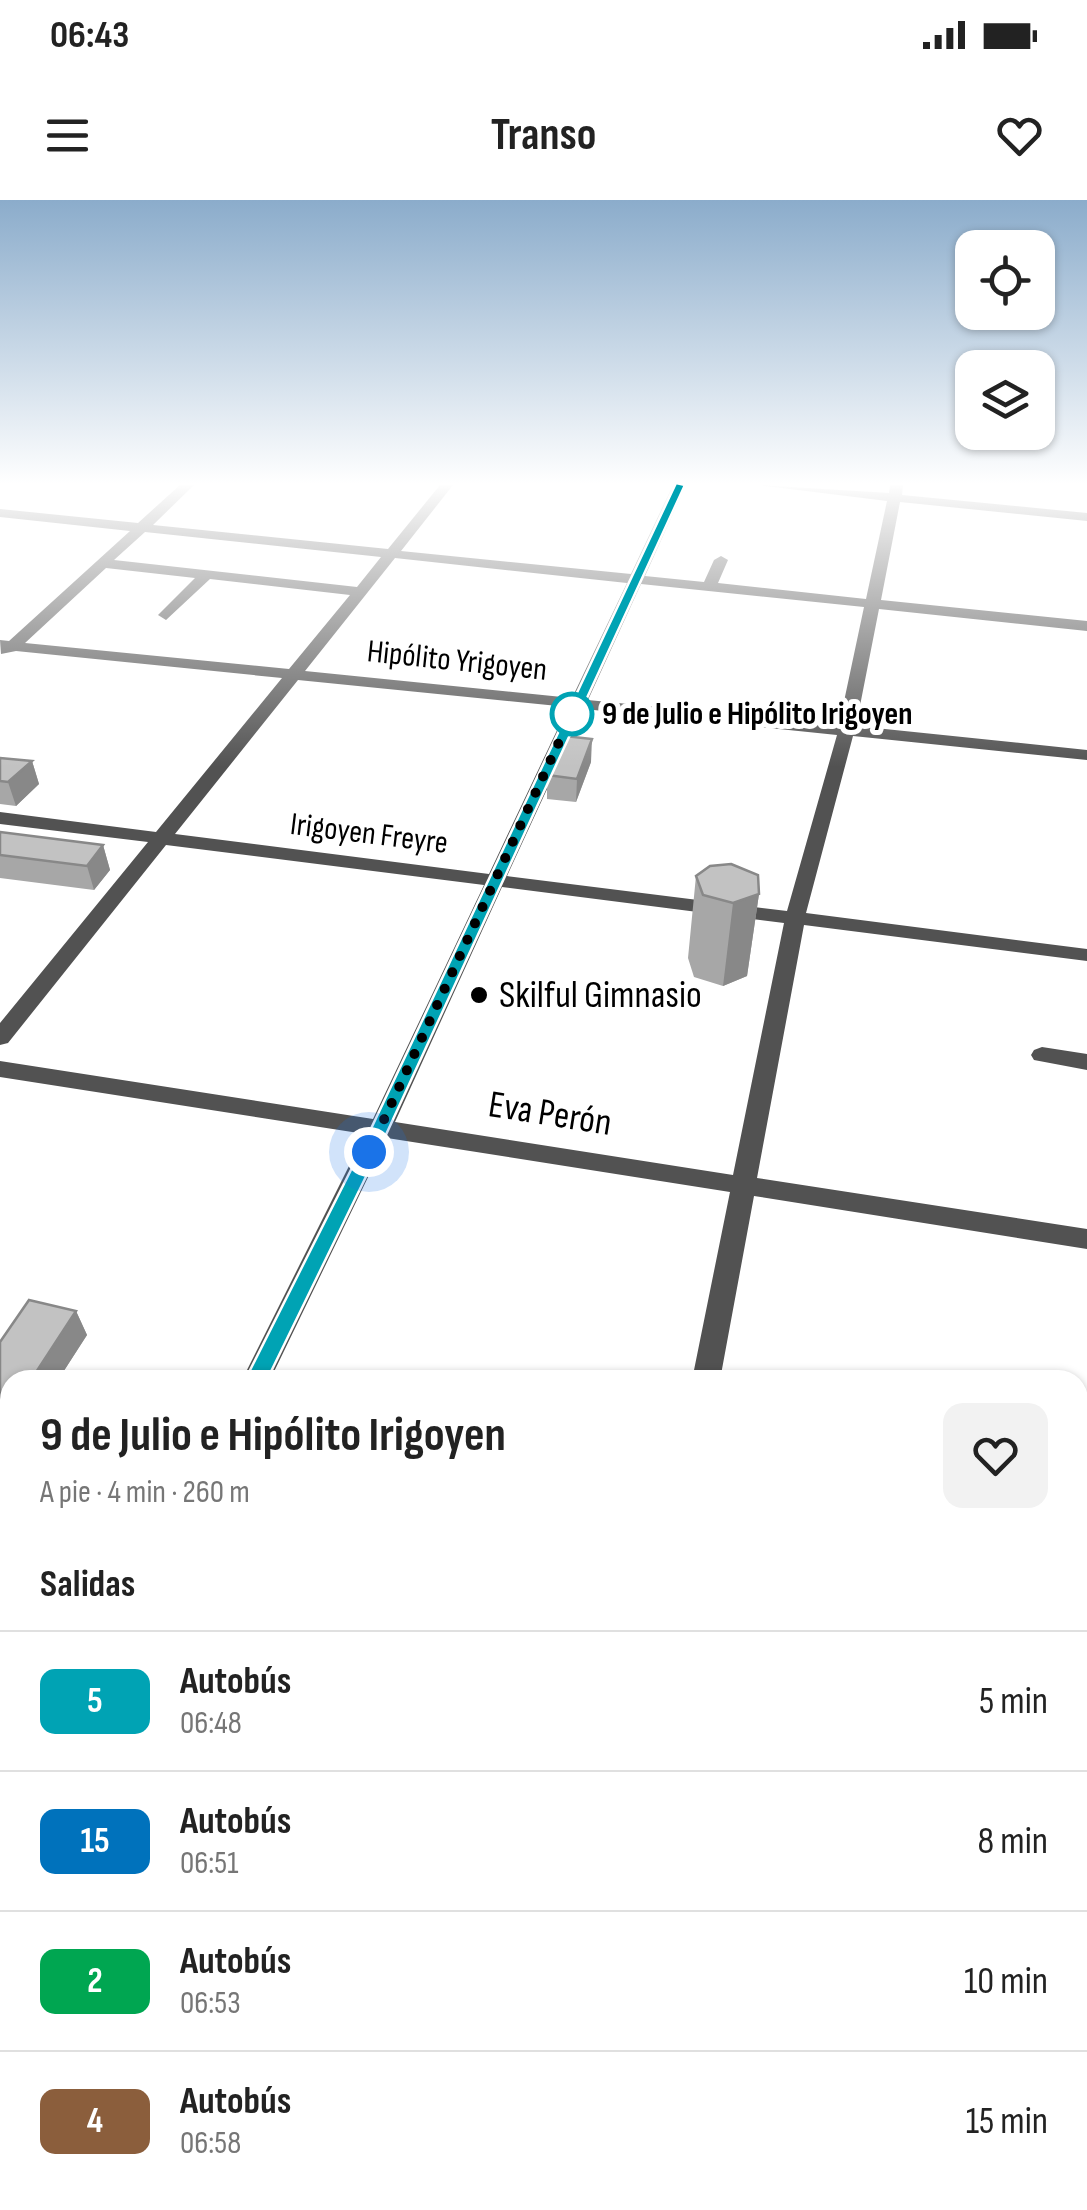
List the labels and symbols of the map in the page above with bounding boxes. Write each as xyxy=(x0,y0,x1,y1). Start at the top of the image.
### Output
street label: Hipólito Yrigoyen xyxy=(365,632,549,690)
marker: 9 de Julio e Hipólito Irigoyen xyxy=(551,693,593,735)
place label: 9 de Julio e Hipólito Irigoyen xyxy=(602,695,913,734)
street label: Irigoyen Freyre xyxy=(288,805,450,863)
place label: Skilful Gimnasio xyxy=(499,973,702,1018)
marker: Skilful Gimnasio xyxy=(468,984,490,1006)
street label: Eva Perón xyxy=(485,1082,615,1146)
your location xyxy=(344,1127,394,1177)

